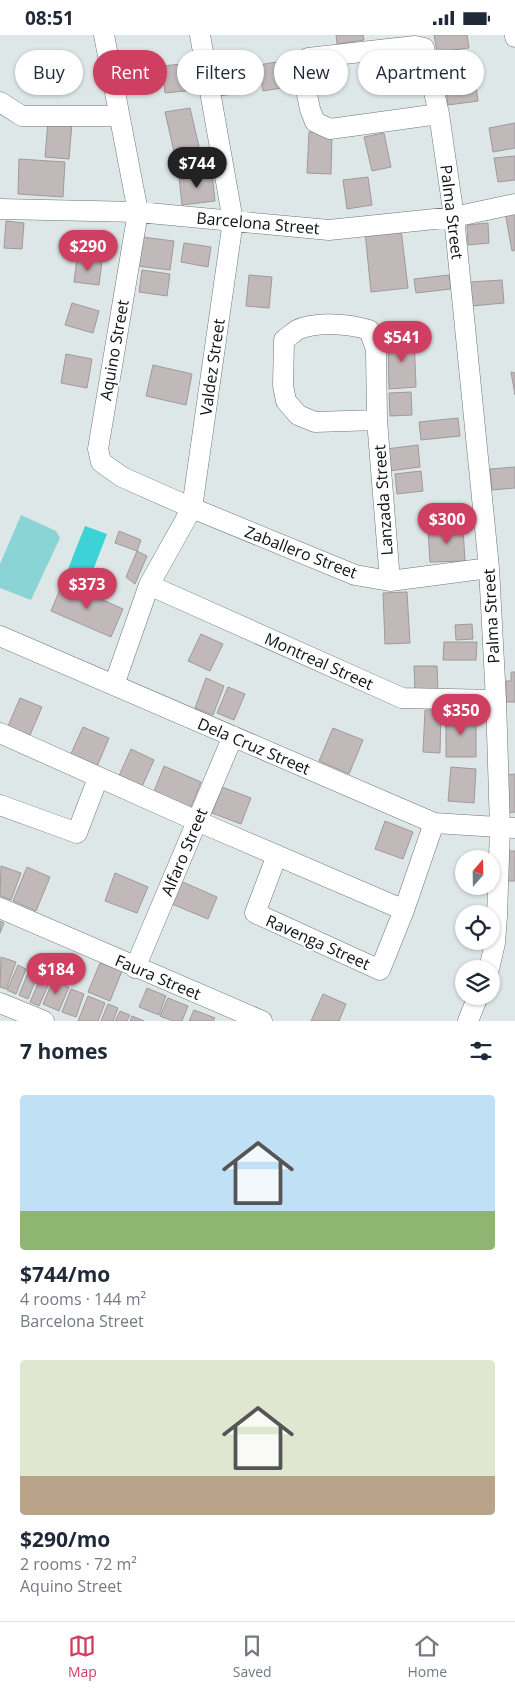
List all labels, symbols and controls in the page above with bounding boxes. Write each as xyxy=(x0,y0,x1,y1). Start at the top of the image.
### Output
text: 08:51 xyxy=(25,5,74,31)
chip: Buy xyxy=(15,50,83,95)
chip: Rent xyxy=(93,50,167,95)
chip: Filters xyxy=(177,50,264,95)
chip: New xyxy=(274,50,348,95)
chip: Apartment xyxy=(358,50,484,95)
pin: $744 xyxy=(167,147,227,189)
text: $744 xyxy=(179,152,215,174)
street label: Palma Street xyxy=(435,163,469,261)
street label: Barcelona Street xyxy=(195,207,321,239)
pin: $290 xyxy=(58,229,118,272)
text: $290 xyxy=(70,235,106,257)
street label: Aquino Street xyxy=(94,298,134,402)
street label: Valdez Street xyxy=(194,317,230,417)
pin: $541 xyxy=(372,321,432,363)
text: $541 xyxy=(384,326,420,348)
street label: Lanzada Street xyxy=(368,444,398,556)
pin: $300 xyxy=(417,503,477,545)
text: $300 xyxy=(429,508,465,530)
street label: Zaballero Street xyxy=(242,520,361,584)
pin: $373 xyxy=(57,567,117,610)
street label: Palma Street xyxy=(478,568,504,664)
text: $373 xyxy=(69,573,105,595)
street label: Montreal Street xyxy=(261,627,377,695)
pin: $350 xyxy=(431,693,491,736)
text: $350 xyxy=(443,699,479,721)
street label: Dela Cruz Street xyxy=(194,712,314,780)
street label: Alfaro Street xyxy=(156,804,212,899)
north arrow xyxy=(455,850,500,895)
map controls xyxy=(455,850,500,1005)
button: locate xyxy=(455,905,500,950)
street label: Ravenga Street xyxy=(262,909,374,975)
street label: Faura Street xyxy=(112,949,205,1005)
pin: $184 xyxy=(26,953,86,995)
text: $184 xyxy=(38,958,74,980)
button: layers xyxy=(455,960,500,1005)
text: 7 homes xyxy=(20,1037,108,1065)
icon: filters xyxy=(467,1037,495,1065)
icon: home xyxy=(213,1128,303,1218)
text: $744/mo xyxy=(20,1260,110,1288)
text: 4 rooms · 144 m² xyxy=(20,1288,146,1310)
text: Barcelona Street xyxy=(20,1310,144,1332)
icon: home xyxy=(213,1393,303,1483)
text: $290/mo xyxy=(20,1525,110,1553)
text: 2 rooms · 72 m² xyxy=(20,1553,137,1575)
text: Aquino Street xyxy=(20,1575,122,1597)
tab: Map xyxy=(68,1632,97,1681)
tab: Saved xyxy=(233,1632,272,1681)
tab: Home xyxy=(407,1632,447,1681)

